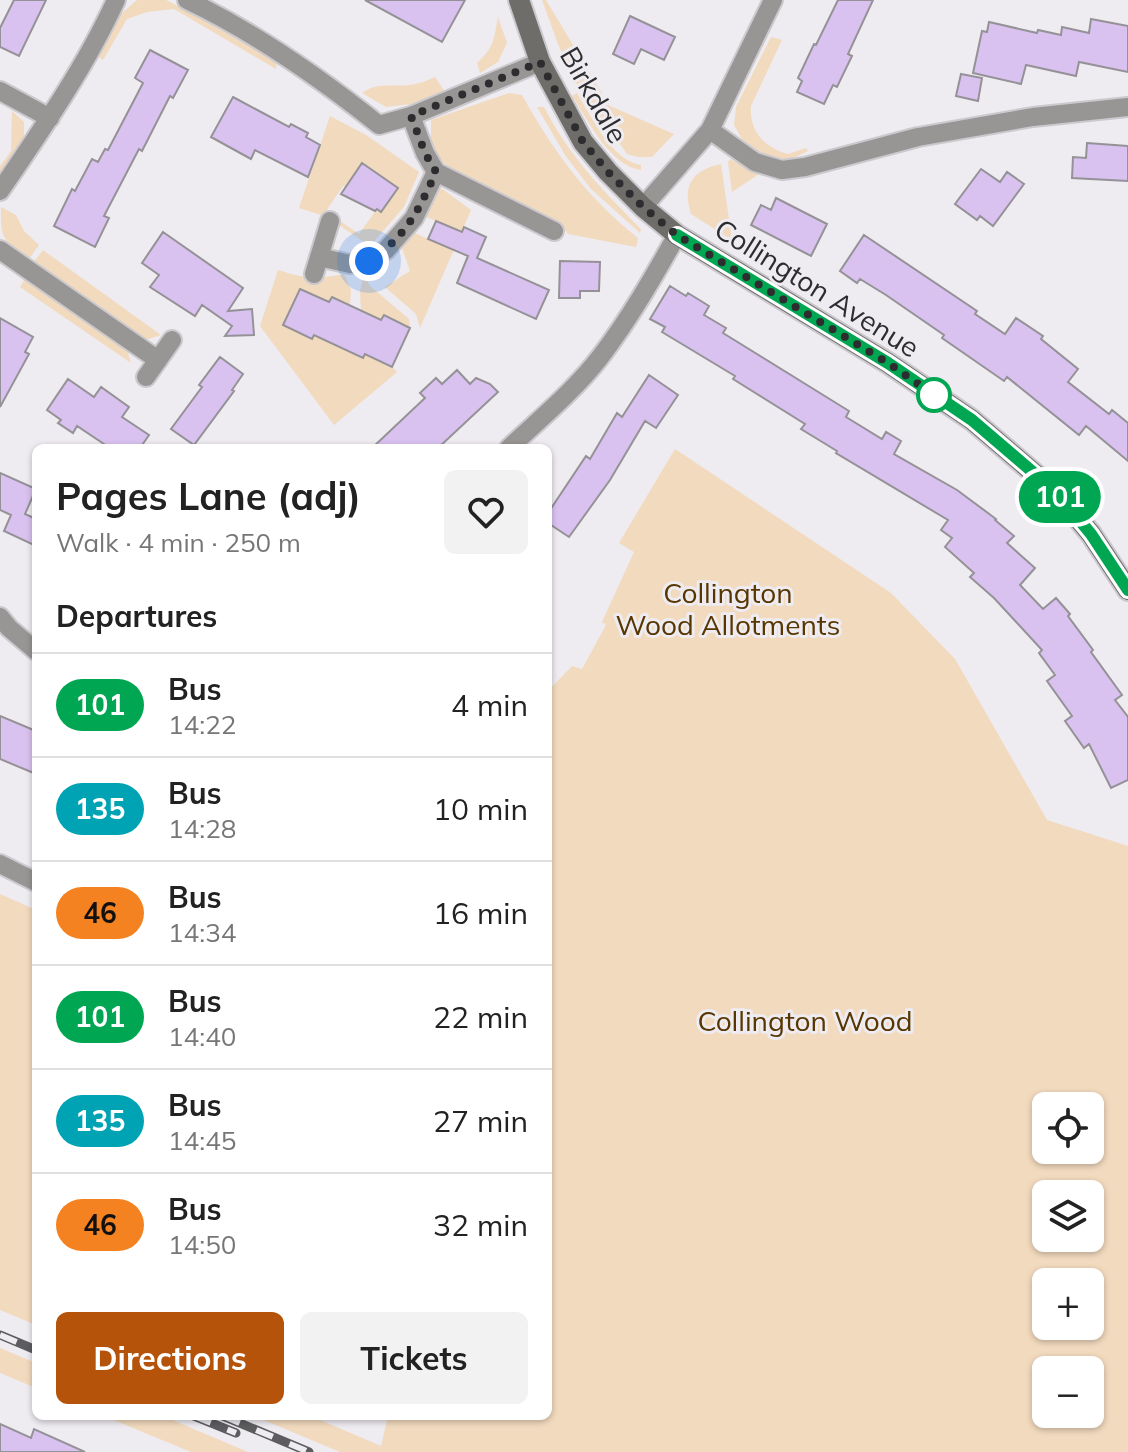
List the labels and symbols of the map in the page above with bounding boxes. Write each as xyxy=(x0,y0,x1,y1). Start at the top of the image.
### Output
street label: Birkdale xyxy=(553,40,636,149)
street label: Collington Avenue xyxy=(709,211,926,365)
your location xyxy=(349,241,389,281)
unlabelled marker xyxy=(917,378,951,412)
line badge: 101 xyxy=(1014,471,1106,523)
park label: Collington Wood Allotments xyxy=(615,575,841,642)
park label: Collington Wood xyxy=(697,1003,913,1038)

